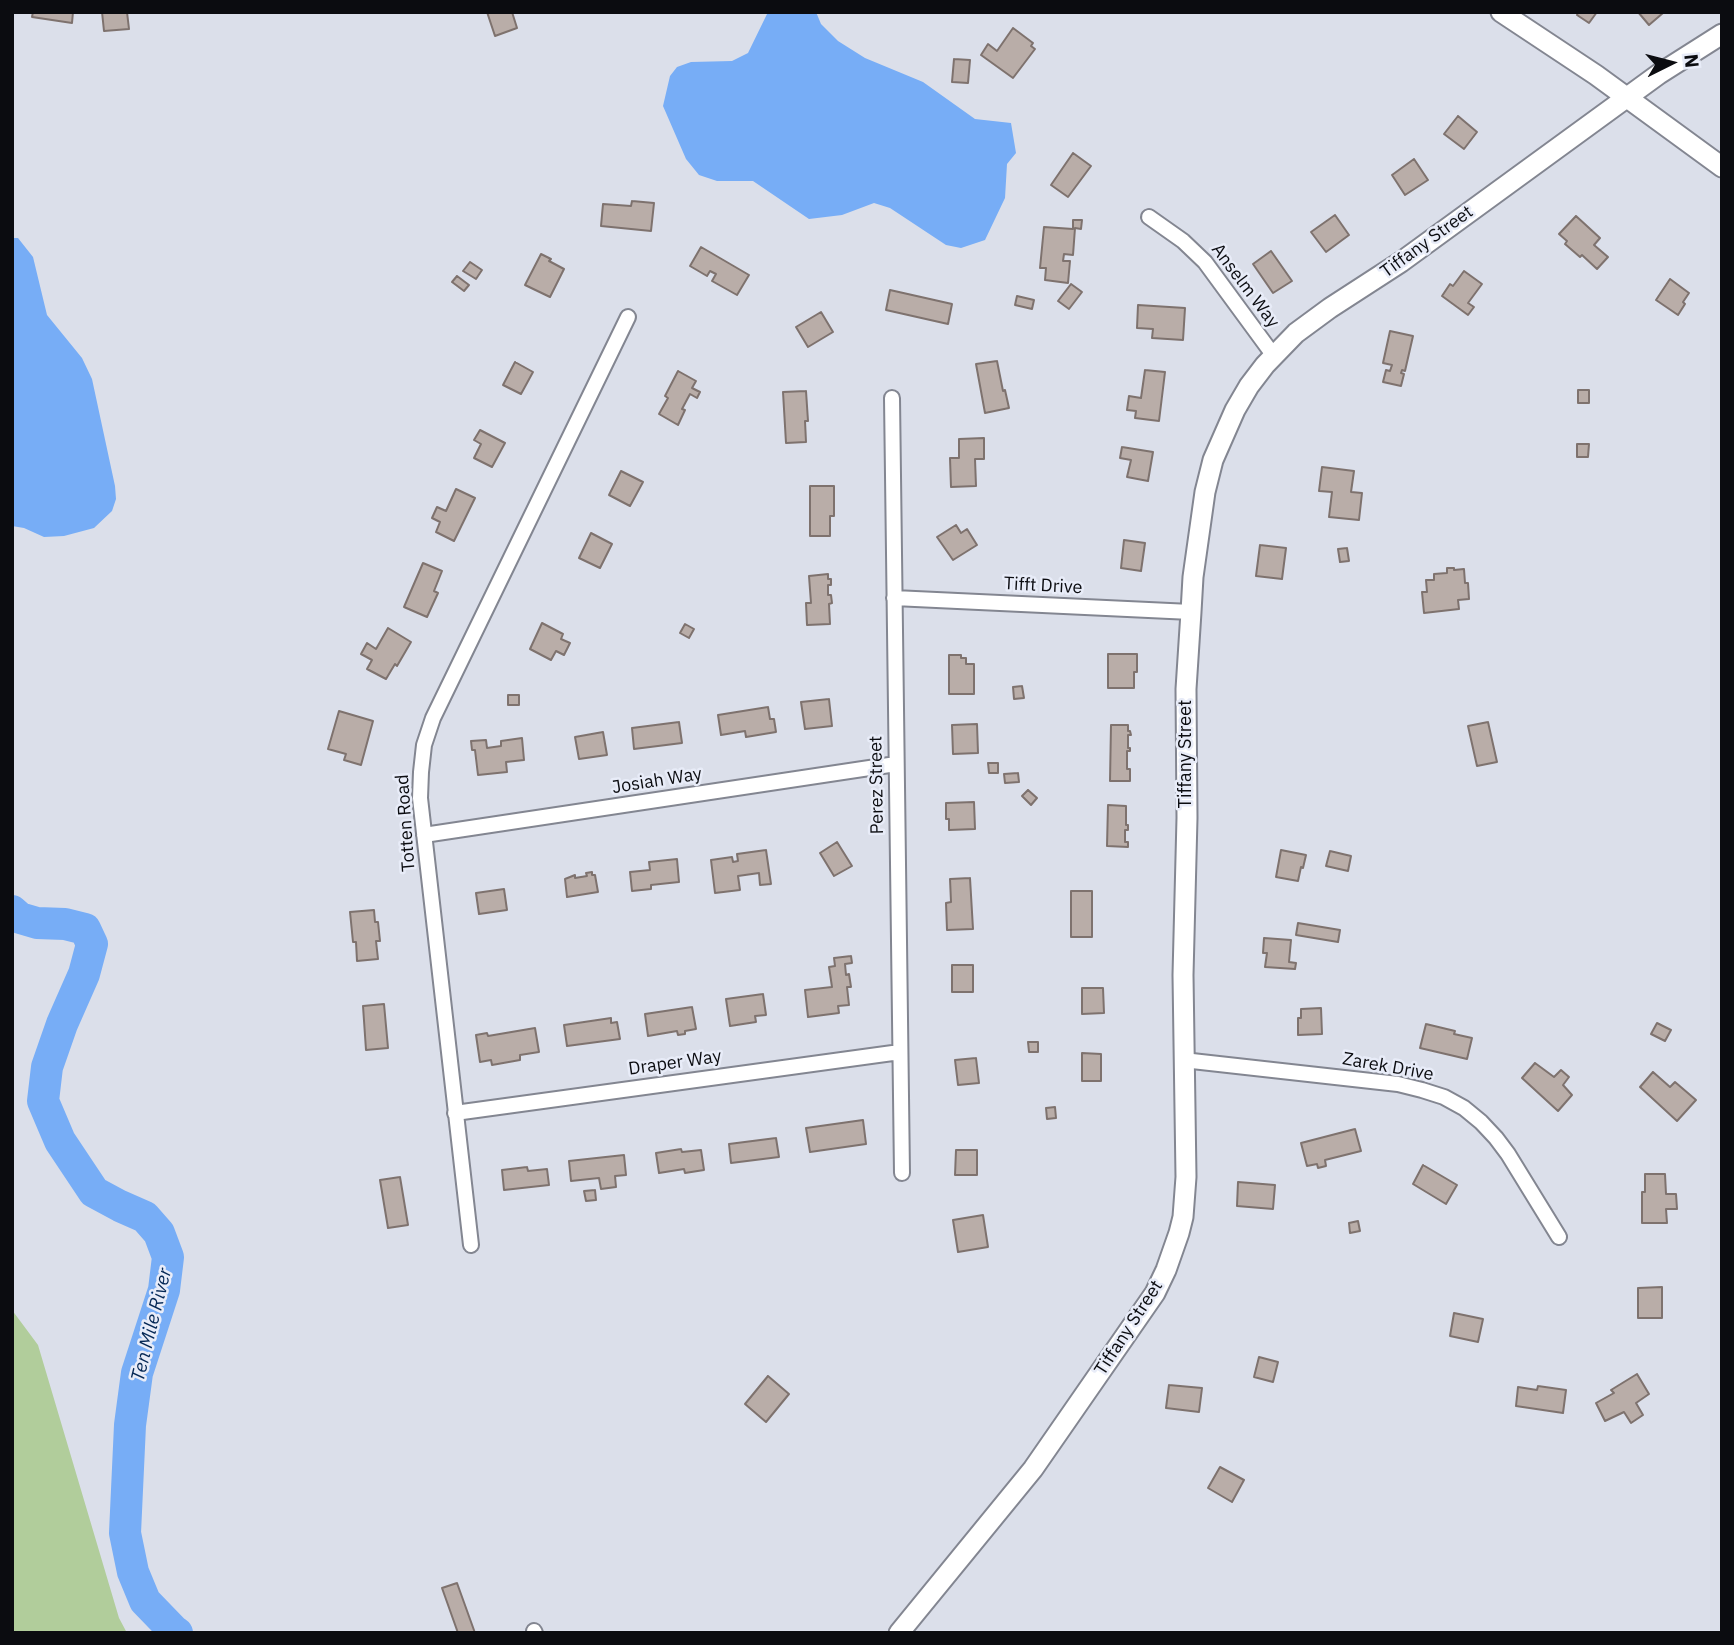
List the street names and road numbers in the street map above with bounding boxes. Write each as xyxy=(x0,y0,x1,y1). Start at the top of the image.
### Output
street label: Tiffany Street xyxy=(1377,201,1477,283)
street label: Anselm Way xyxy=(1206,240,1284,332)
street label: Tifft Drive xyxy=(1003,573,1083,599)
street label: Tiffany Street xyxy=(1175,700,1197,808)
street label: Perez Street xyxy=(865,735,889,835)
street label: Josiah Way xyxy=(610,763,704,799)
street label: Totten Road xyxy=(392,774,420,872)
street label: Draper Way xyxy=(627,1046,723,1080)
street label: Zarek Drive xyxy=(1341,1048,1435,1086)
street label: Tiffany Street xyxy=(1090,1277,1168,1379)

